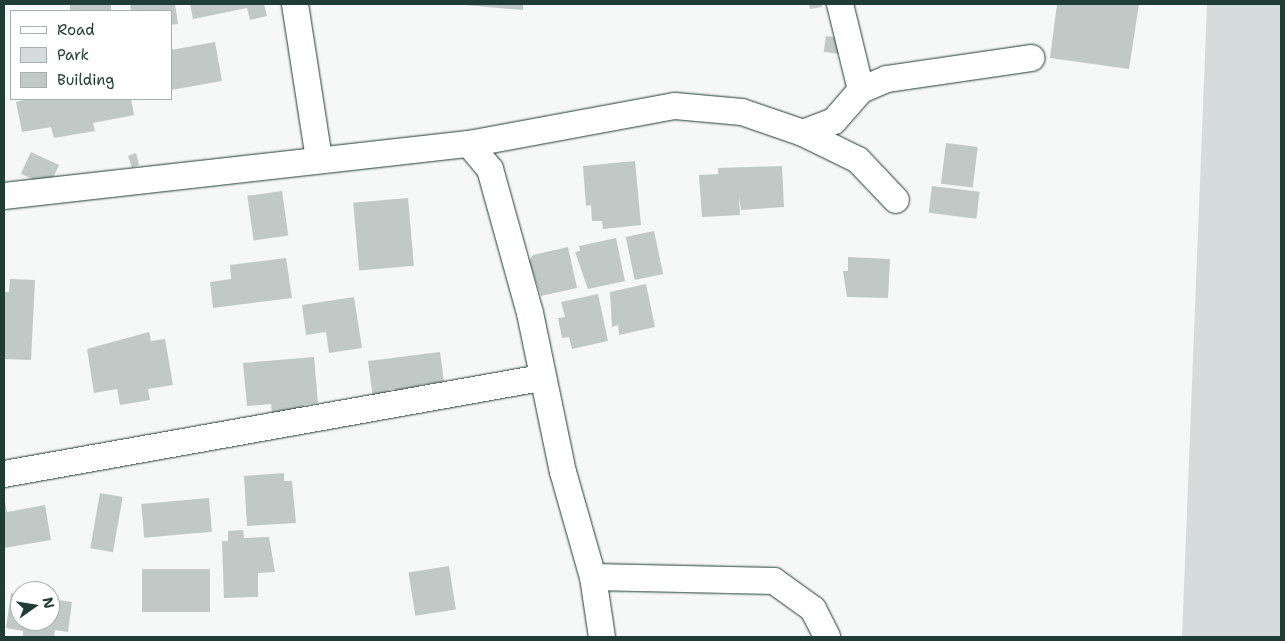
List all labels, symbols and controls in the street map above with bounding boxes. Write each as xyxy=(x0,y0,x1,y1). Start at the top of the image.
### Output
legend xyxy=(10,10,172,100)
text: Road xyxy=(57,20,95,40)
text: Park xyxy=(57,45,89,65)
text: Building xyxy=(57,70,114,90)
north arrow xyxy=(10,581,60,631)
text: N xyxy=(39,595,59,610)

